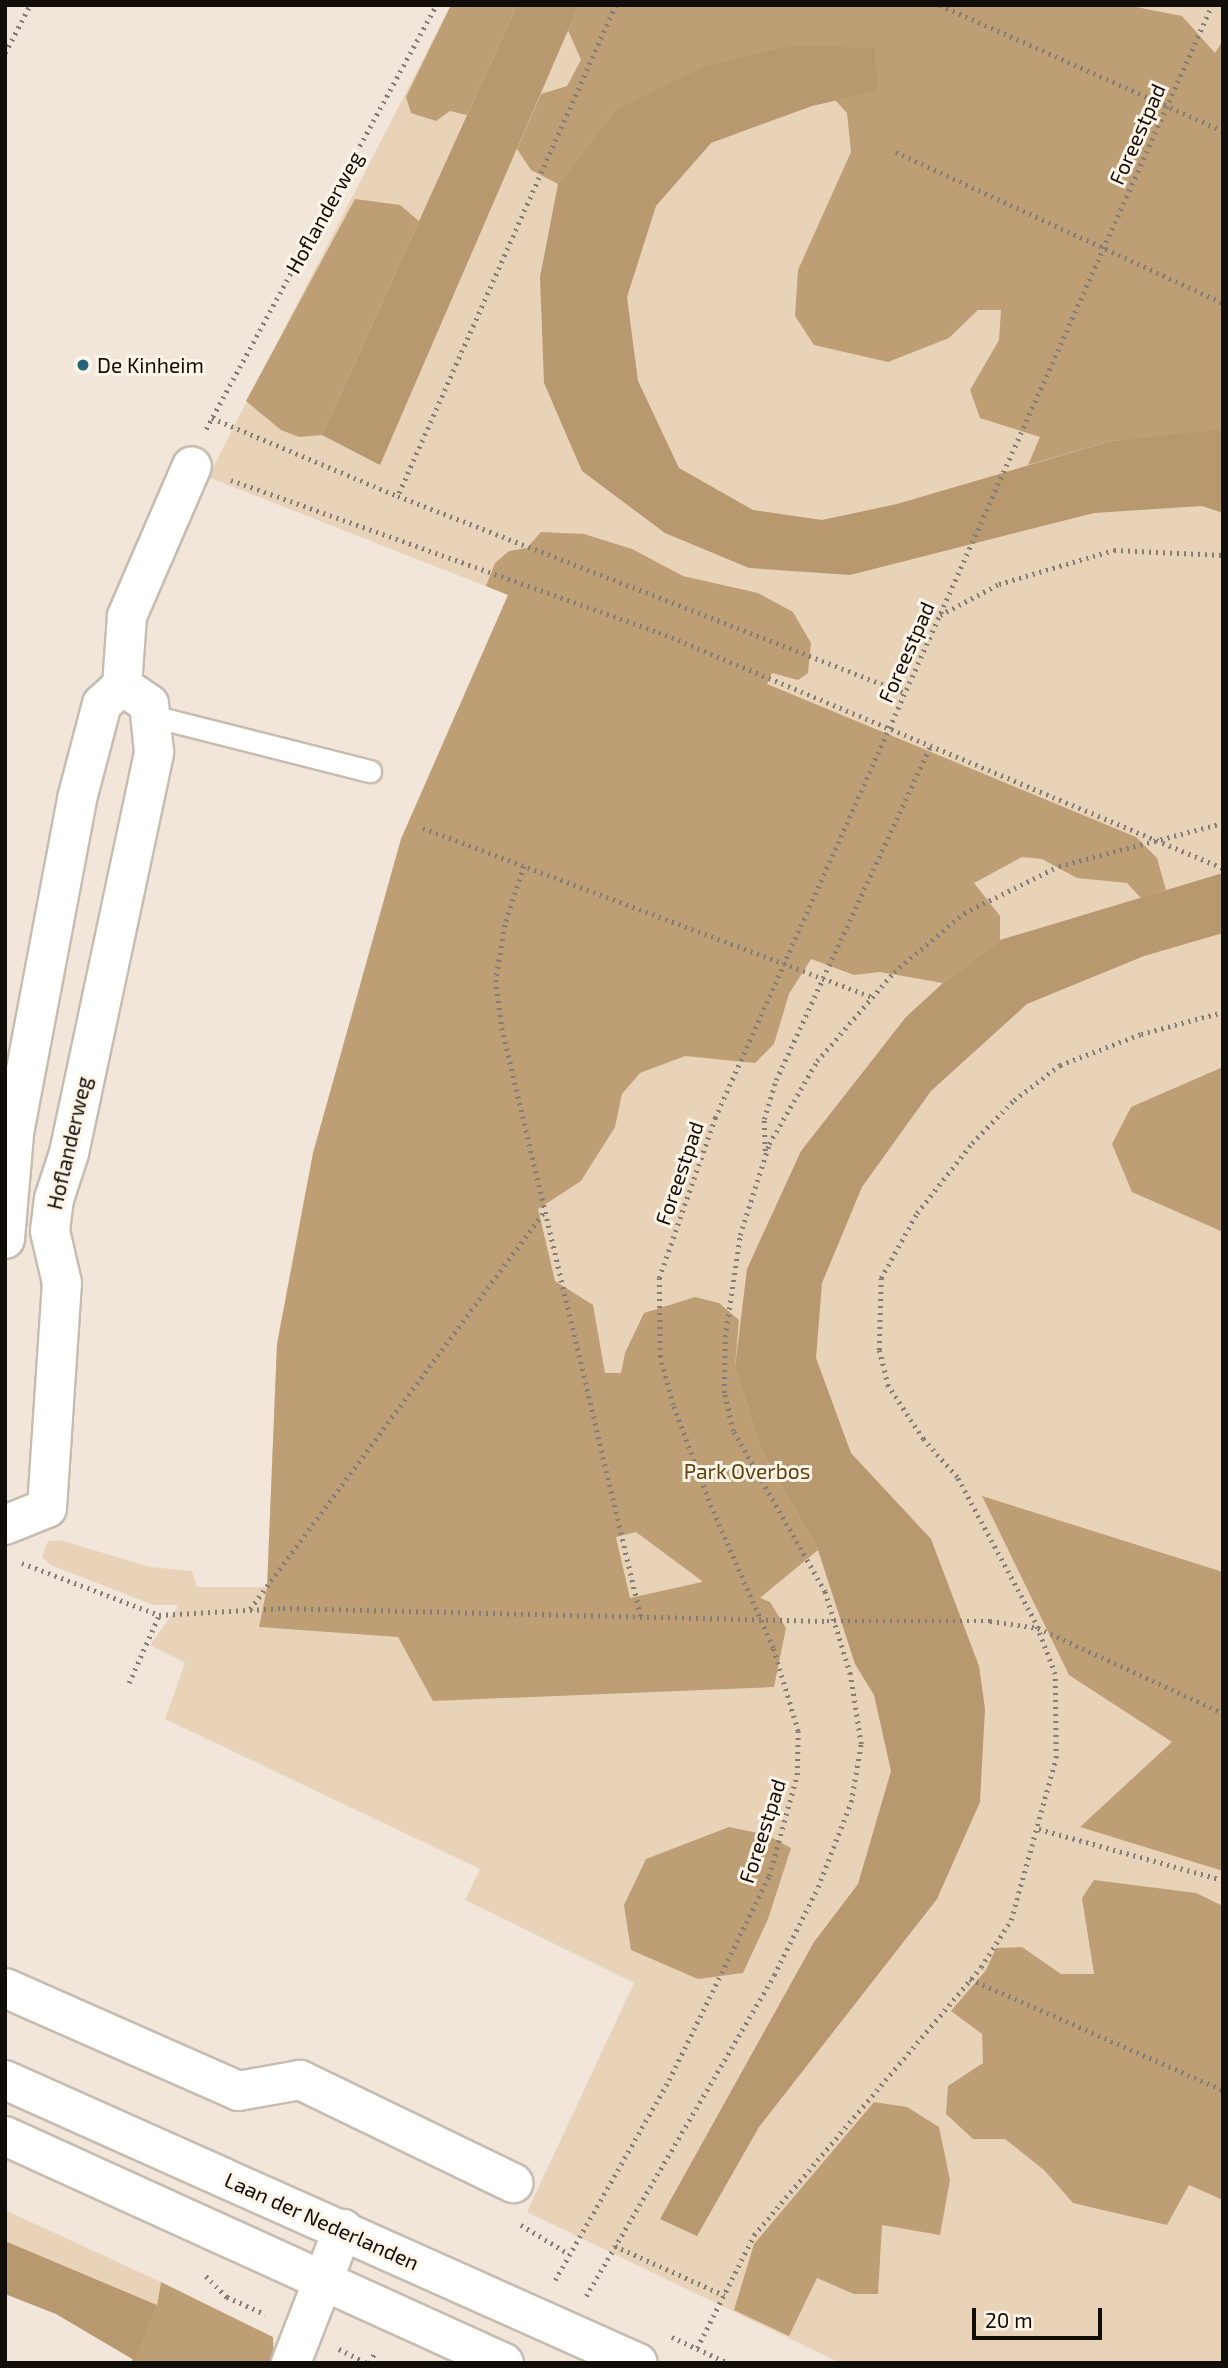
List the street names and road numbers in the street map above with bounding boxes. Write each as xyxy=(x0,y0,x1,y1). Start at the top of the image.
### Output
street label: Foreestpad xyxy=(1104,80,1170,188)
street label: Hoflanderweg xyxy=(280,147,368,277)
street label: Foreestpad xyxy=(873,598,939,706)
street label: Hoflanderweg xyxy=(41,1074,97,1212)
street label: Foreestpad xyxy=(650,1118,708,1228)
street label: Foreestpad xyxy=(733,1776,791,1886)
street label: Laan der Nederlanden xyxy=(221,2167,423,2275)

